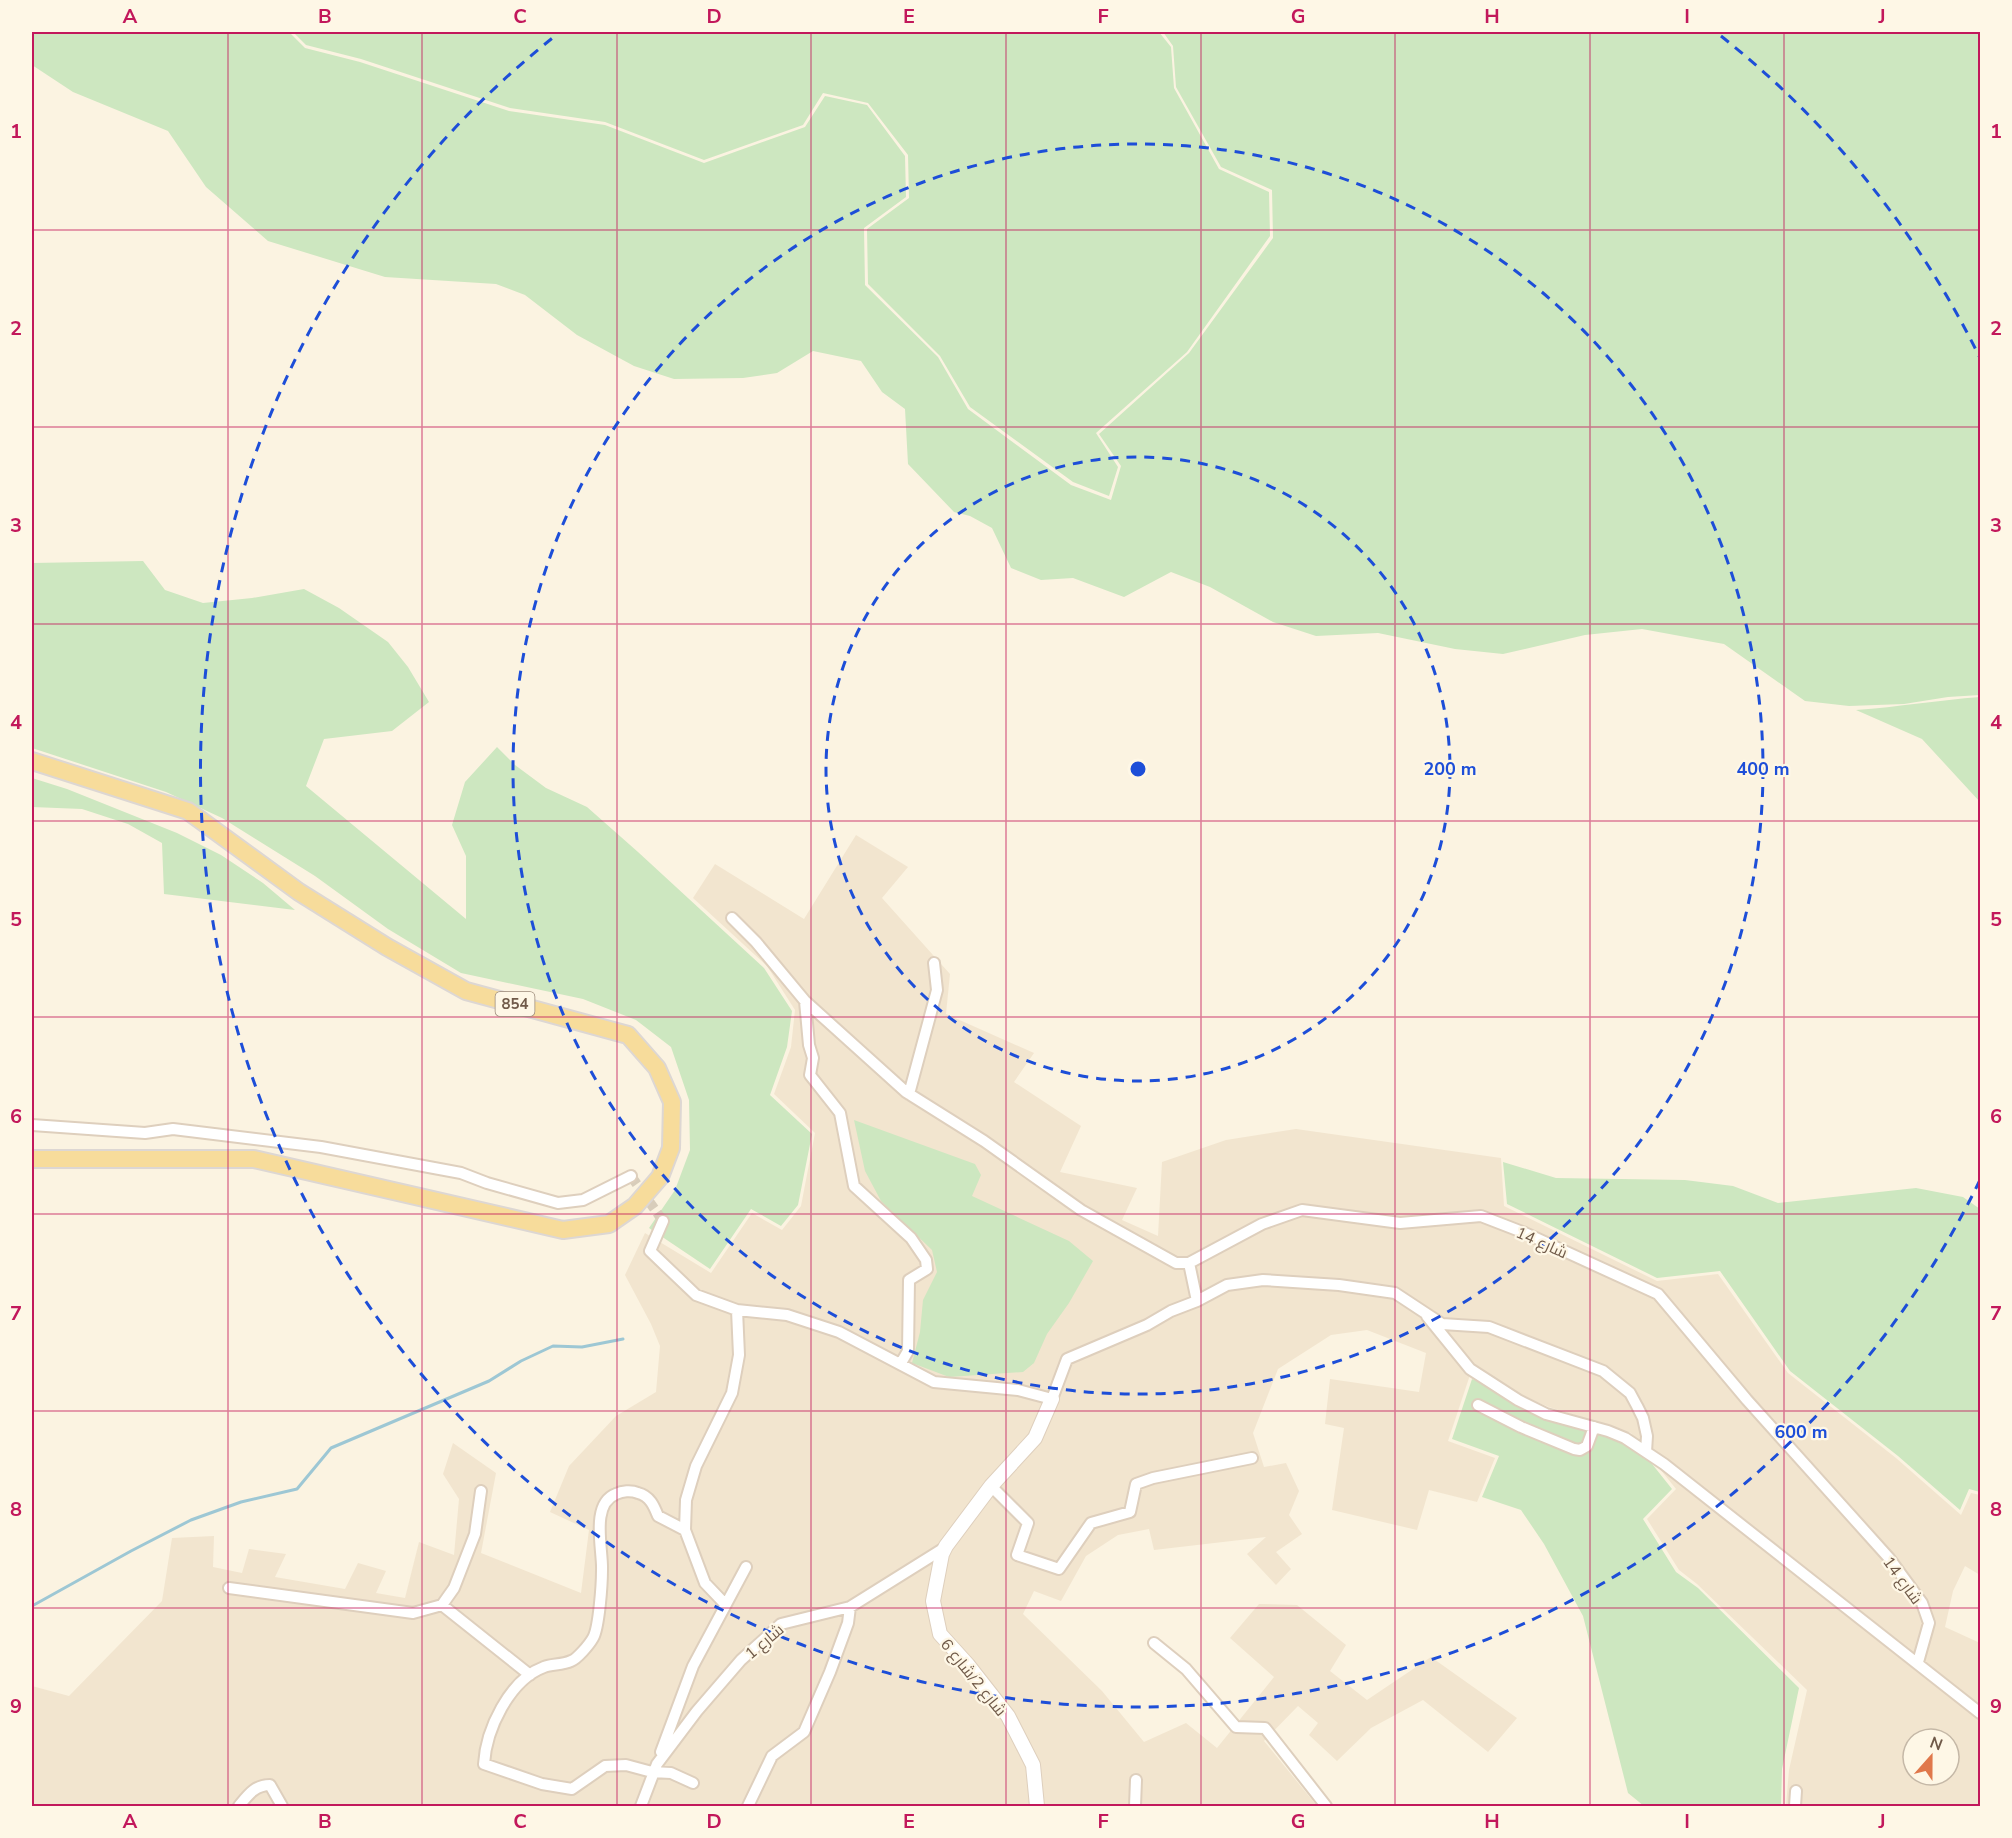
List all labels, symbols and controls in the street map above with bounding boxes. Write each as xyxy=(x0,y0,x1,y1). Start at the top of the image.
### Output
text: A xyxy=(123,3,138,30)
text: B xyxy=(318,3,332,30)
text: C xyxy=(513,3,527,30)
text: D xyxy=(706,3,722,30)
text: E xyxy=(903,3,915,30)
text: F xyxy=(1097,3,1109,30)
text: G xyxy=(1291,3,1305,30)
text: H xyxy=(1484,3,1500,30)
text: I xyxy=(1684,3,1690,30)
text: J xyxy=(1877,3,1886,30)
text: 1 xyxy=(10,118,22,145)
text: 1 xyxy=(1990,118,2002,145)
text: 2 xyxy=(10,315,22,342)
text: 2 xyxy=(1990,315,2002,342)
text: 3 xyxy=(10,512,22,539)
text: 3 xyxy=(1990,512,2002,539)
text: 4 xyxy=(10,709,22,736)
text: 4 xyxy=(1990,709,2002,736)
text: 200 m xyxy=(1423,757,1477,781)
text: 400 m xyxy=(1736,757,1790,781)
centre of rings xyxy=(1128,759,1148,779)
text: 5 xyxy=(10,906,22,933)
text: 5 xyxy=(1990,906,2002,933)
road number: 854 xyxy=(496,992,534,1016)
text: 6 xyxy=(10,1103,22,1130)
text: 6 xyxy=(1990,1103,2002,1130)
street label: شارع 14 xyxy=(1512,1222,1571,1264)
text: 7 xyxy=(10,1300,22,1327)
text: 7 xyxy=(1990,1300,2002,1327)
text: 600 m xyxy=(1774,1420,1828,1444)
text: 8 xyxy=(10,1496,22,1523)
text: 8 xyxy=(1990,1496,2002,1523)
street label: شارع 14 xyxy=(1877,1552,1927,1609)
street label: شارع 1 xyxy=(740,1619,789,1665)
street label: شارع 2/شارع 6 xyxy=(935,1634,1011,1721)
text: 9 xyxy=(10,1693,22,1720)
text: 9 xyxy=(1990,1693,2002,1720)
north arrow xyxy=(1901,1727,1961,1787)
text: N xyxy=(1926,1732,1946,1756)
text: A xyxy=(123,1808,138,1835)
text: B xyxy=(318,1808,332,1835)
text: C xyxy=(513,1808,527,1835)
text: D xyxy=(706,1808,722,1835)
text: E xyxy=(903,1808,915,1835)
text: F xyxy=(1097,1808,1109,1835)
text: G xyxy=(1291,1808,1305,1835)
text: H xyxy=(1484,1808,1500,1835)
text: I xyxy=(1684,1808,1690,1835)
text: J xyxy=(1877,1808,1886,1835)

